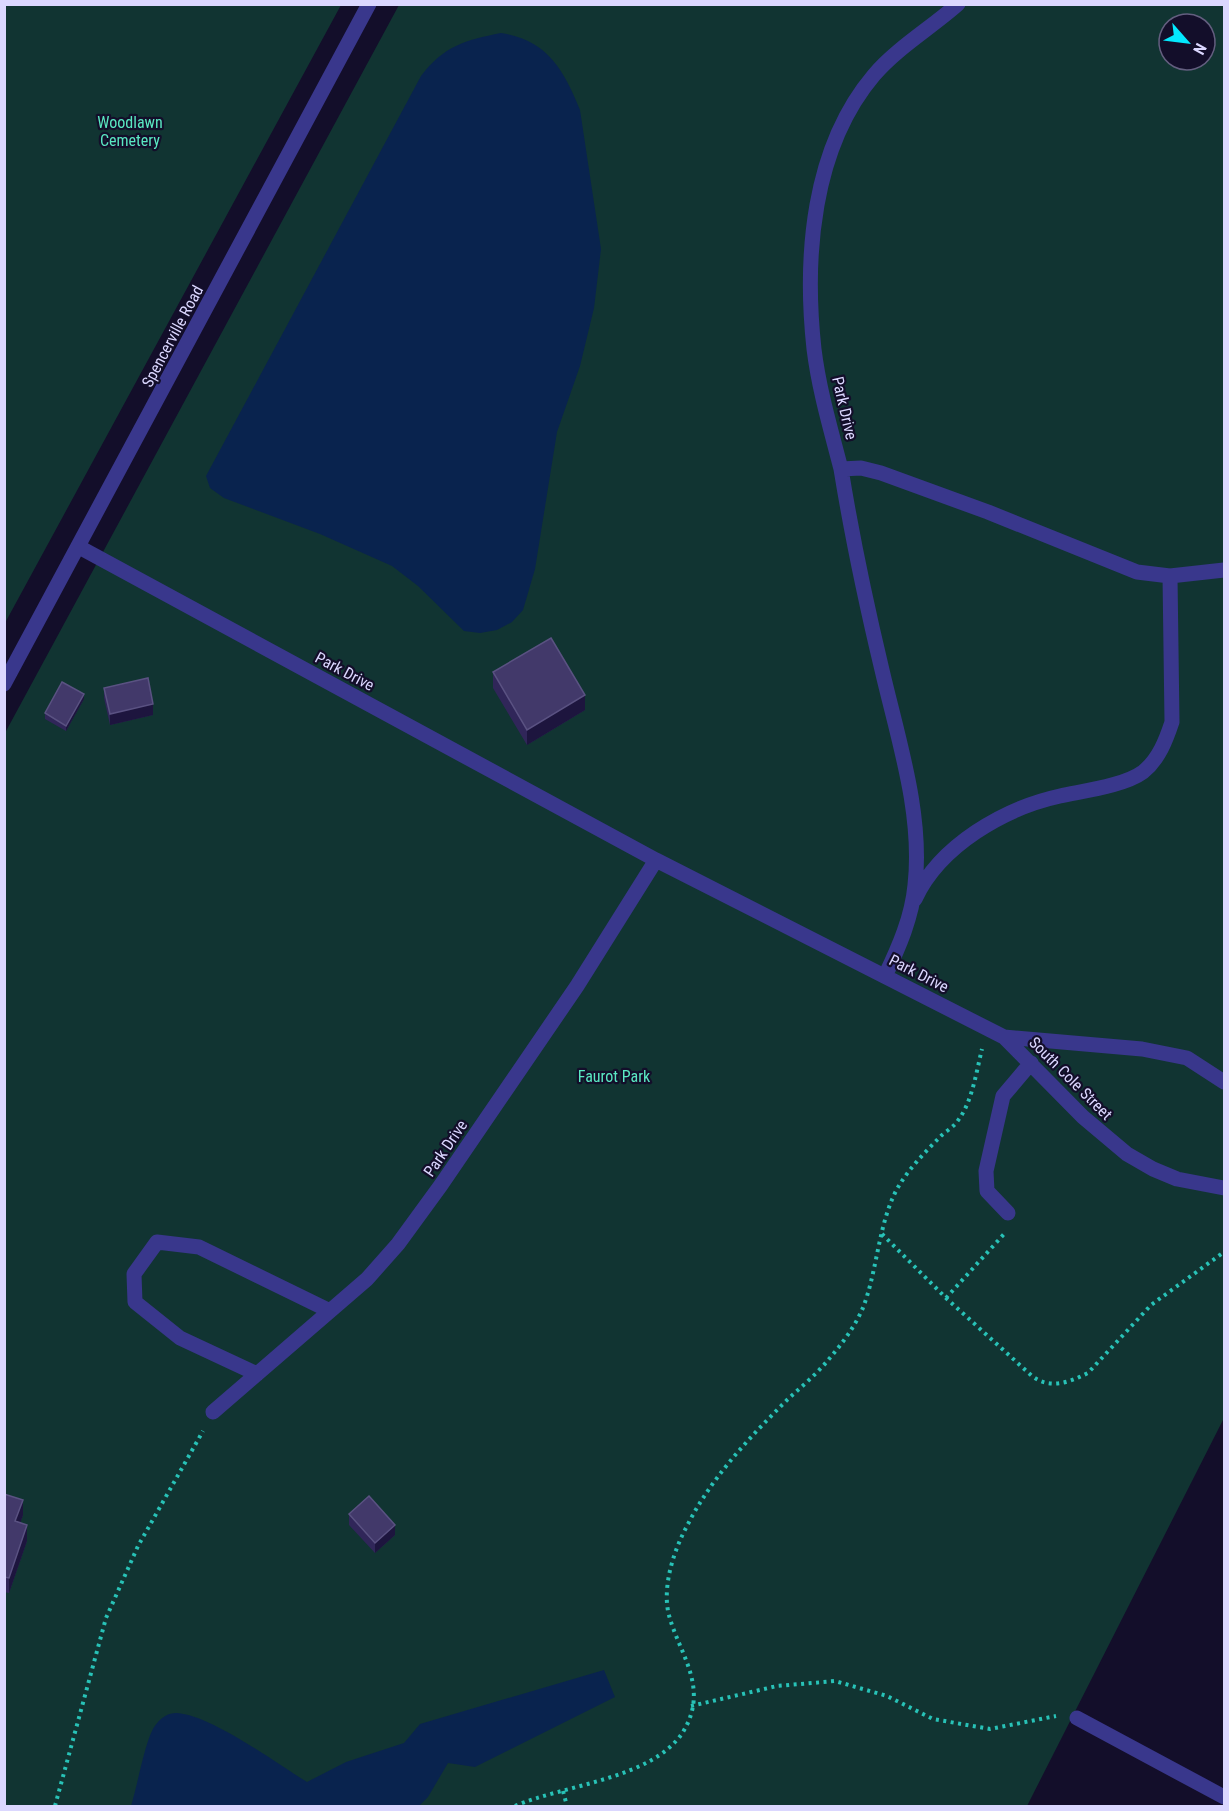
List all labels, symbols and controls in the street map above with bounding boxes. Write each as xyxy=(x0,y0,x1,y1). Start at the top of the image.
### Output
north arrow xyxy=(1157,12,1217,72)
text: N xyxy=(1189,40,1210,58)
park label: Woodlawn Cemetery xyxy=(97,113,163,150)
street label: Spencerville Road xyxy=(138,282,207,390)
street label: Park Drive xyxy=(828,375,861,441)
street label: Park Drive xyxy=(312,648,378,695)
street label: Park Drive xyxy=(886,950,952,996)
street label: South Cole Street xyxy=(1025,1033,1116,1124)
park label: Faurot Park xyxy=(578,1067,651,1086)
street label: Park Drive xyxy=(420,1116,471,1180)

